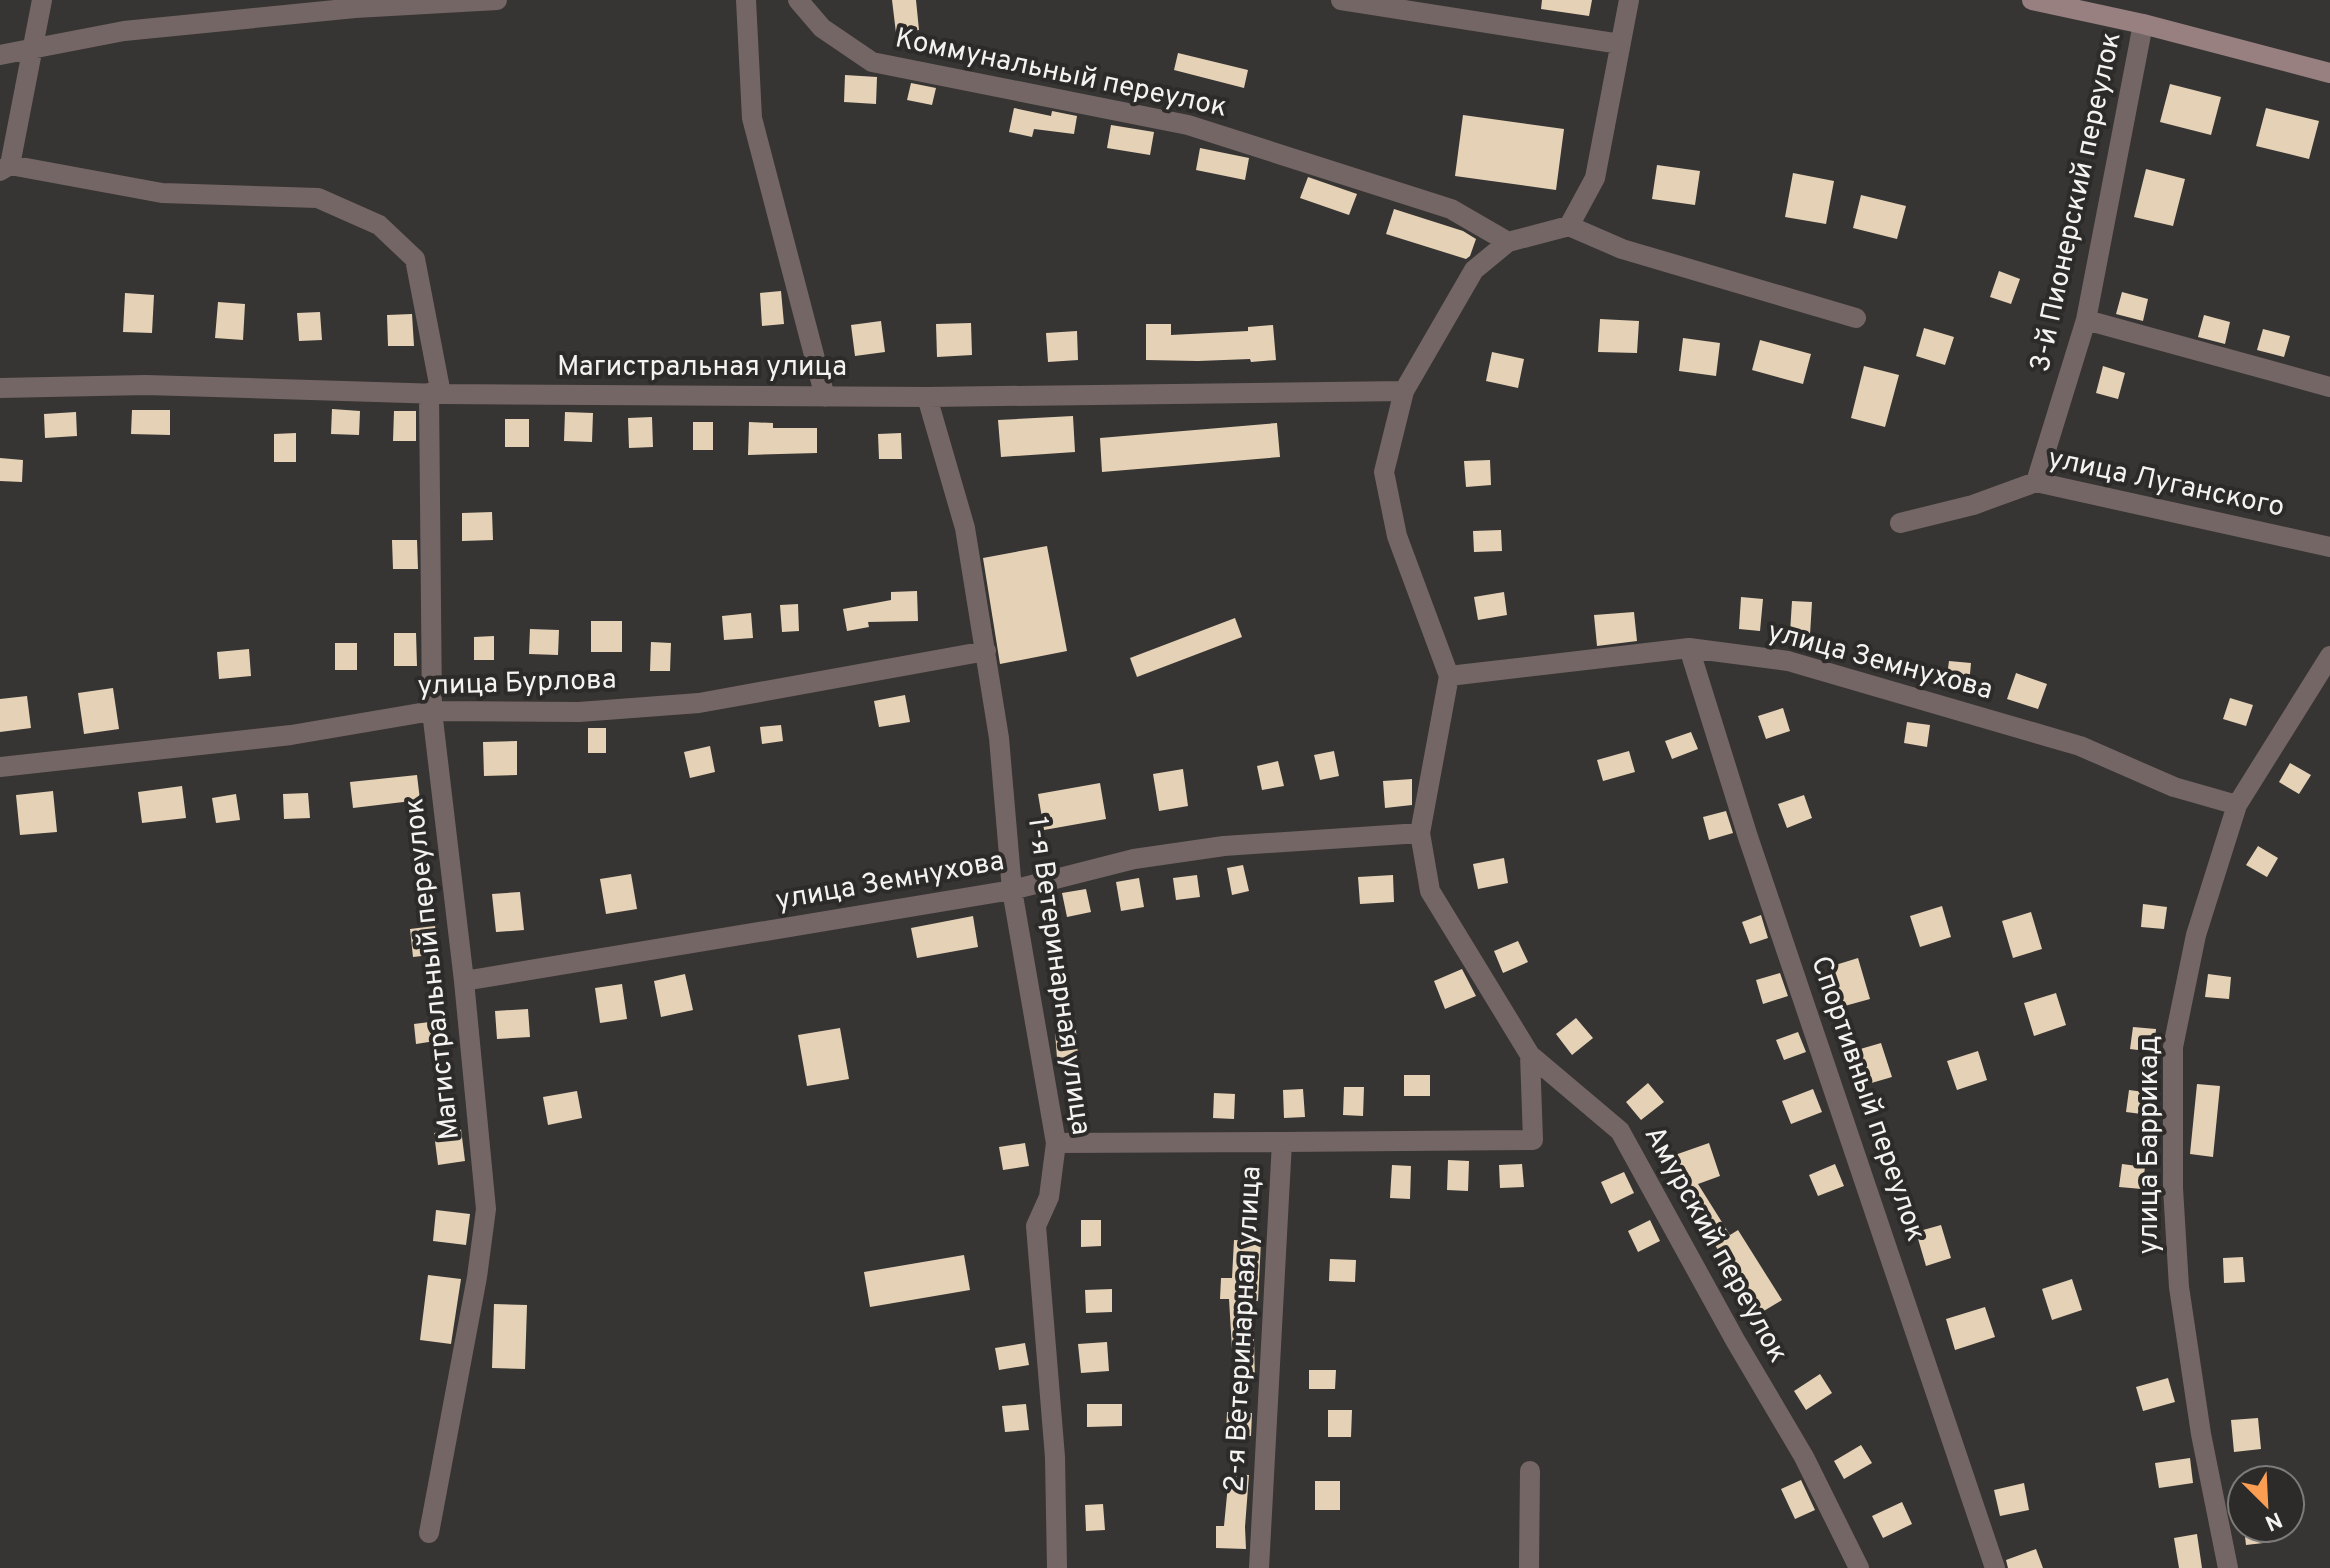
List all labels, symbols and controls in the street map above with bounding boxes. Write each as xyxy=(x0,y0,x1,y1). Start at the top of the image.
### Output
street label: Коммунальный переулок xyxy=(892,21,1230,127)
street label: 3-й Пионерский переулок xyxy=(2023,29,2131,375)
street label: Магистральная улица xyxy=(557,350,847,386)
street label: улица Луганского xyxy=(2045,441,2287,527)
street label: улица Земнухова xyxy=(1764,615,1996,709)
street label: улица Бурлова xyxy=(417,663,617,705)
street label: Магистральный переулок xyxy=(397,796,469,1142)
street label: 1-я Ветеринарная улица xyxy=(1018,815,1098,1137)
street label: улица Земнухова xyxy=(773,844,1007,920)
street label: Спортивный переулок xyxy=(1801,952,1933,1246)
street label: улица Баррикад xyxy=(2132,1036,2168,1254)
street label: Амурский переулок xyxy=(1635,1120,1795,1370)
street label: 2-я Ветеринарная улица xyxy=(1217,1165,1271,1493)
north arrow xyxy=(2226,1464,2306,1544)
text: N xyxy=(2260,1504,2286,1536)

